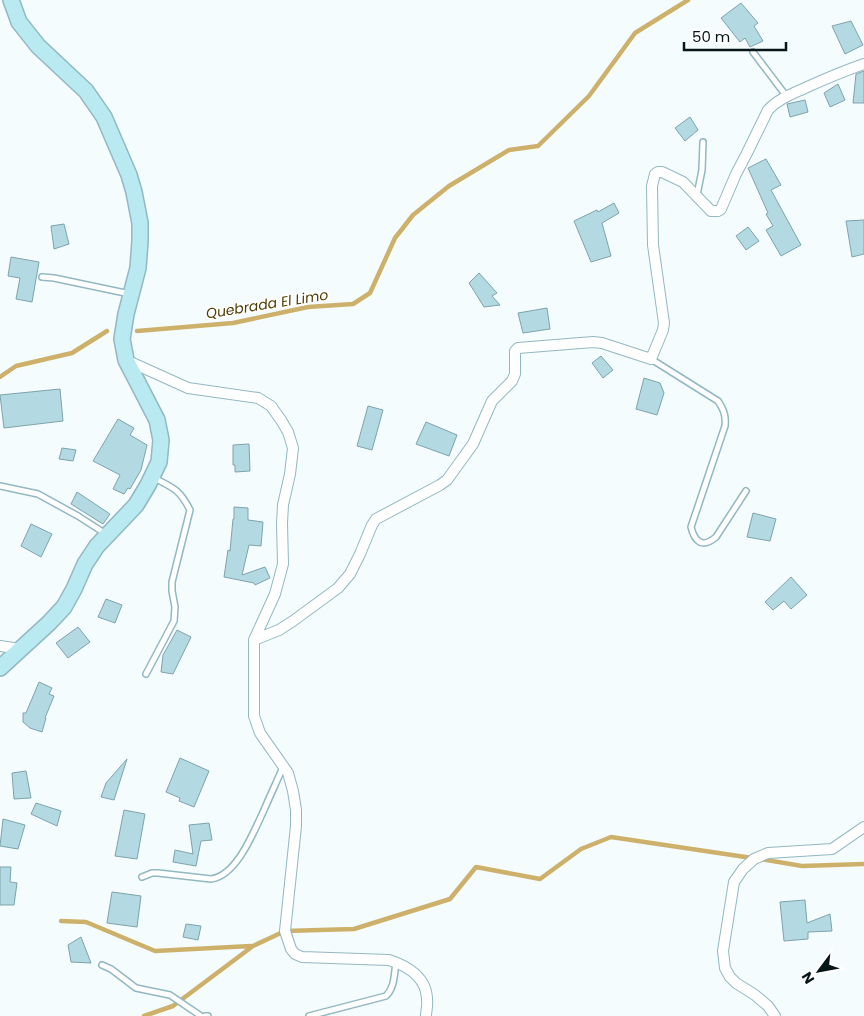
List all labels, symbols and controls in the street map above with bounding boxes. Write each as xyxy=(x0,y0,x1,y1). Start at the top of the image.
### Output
scale bar xyxy=(684,20,786,52)
text: 50 m xyxy=(692,26,730,47)
water label: Quebrada El Limo xyxy=(204,284,330,324)
north arrow xyxy=(794,946,844,996)
text: N xyxy=(797,968,819,988)

